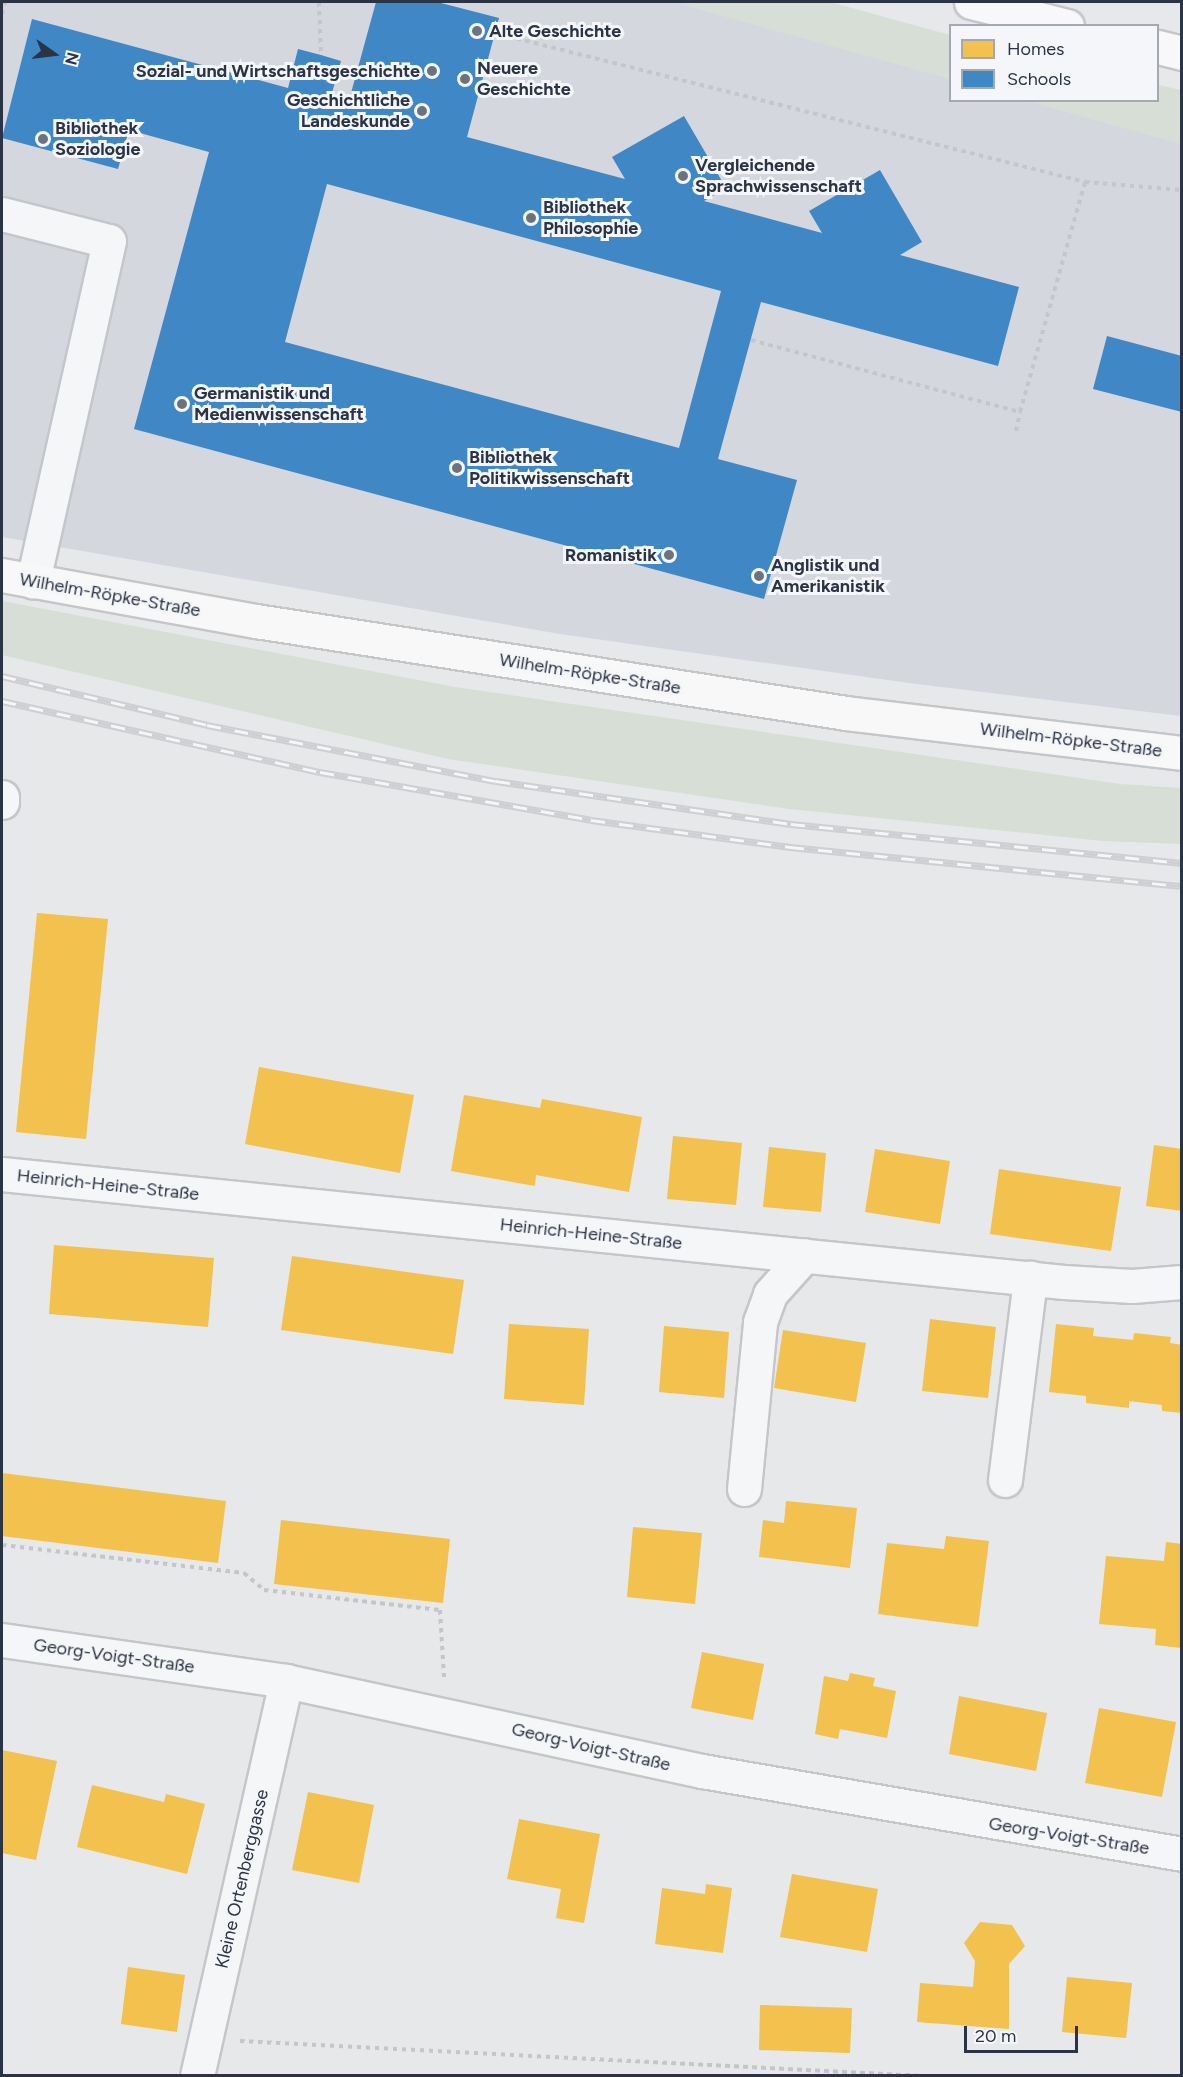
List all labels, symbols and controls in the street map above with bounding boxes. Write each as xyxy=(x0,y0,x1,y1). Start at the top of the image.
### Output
place label: Alte Geschichte xyxy=(489,20,621,42)
north arrow xyxy=(24,24,84,84)
marker: Alte Geschichte xyxy=(470,24,484,38)
legend xyxy=(949,24,1159,102)
text: Homes xyxy=(1007,38,1065,60)
text: N xyxy=(61,50,83,67)
place label: Neuere Geschichte xyxy=(477,58,571,100)
place label: Sozial- und Wirtschaftsgeschichte xyxy=(136,60,420,82)
marker: Sozial- und Wirtschaftsgeschichte xyxy=(425,64,439,78)
text: Schools xyxy=(1007,68,1071,90)
marker: Neuere Geschichte xyxy=(458,72,472,86)
place label: Geschichtliche Landeskunde xyxy=(287,90,410,132)
marker: Geschichtliche Landeskunde xyxy=(415,104,429,118)
place label: Bibliothek Soziologie xyxy=(55,118,141,160)
marker: Bibliothek Soziologie xyxy=(36,132,50,146)
place label: Vergleichende Sprachwissenschaft xyxy=(695,155,862,198)
marker: Vergleichende Sprachwissenschaft xyxy=(676,169,690,183)
place label: Bibliothek Philosophie xyxy=(543,197,638,240)
marker: Bibliothek Philosophie xyxy=(524,211,538,225)
place label: Germanistik und Medienwissenschaft xyxy=(194,383,364,426)
marker: Germanistik und Medienwissenschaft xyxy=(175,397,189,411)
place label: Bibliothek Politikwissenschaft xyxy=(469,447,630,490)
marker: Bibliothek Politikwissenschaft xyxy=(450,461,464,475)
place label: Romanistik xyxy=(565,544,657,566)
marker: Romanistik xyxy=(662,548,676,562)
place label: Anglistik und Amerikanistik xyxy=(771,555,885,598)
street label: Wilhelm-Röpke-Straße xyxy=(18,568,202,622)
marker: Anglistik und Amerikanistik xyxy=(752,569,766,583)
street label: Wilhelm-Röpke-Straße xyxy=(498,649,682,699)
street label: Wilhelm-Röpke-Straße xyxy=(979,718,1163,762)
street label: Heinrich-Heine-Straße xyxy=(16,1165,200,1205)
street label: Heinrich-Heine-Straße xyxy=(499,1214,683,1254)
street label: Georg-Voigt-Straße xyxy=(32,1634,196,1678)
street label: Georg-Voigt-Straße xyxy=(509,1718,673,1776)
street label: Kleine Ortenberggasse xyxy=(211,1787,273,1971)
street label: Georg-Voigt-Straße xyxy=(987,1813,1151,1859)
scale bar xyxy=(967,2014,1081,2052)
text: 20 m xyxy=(975,2025,1016,2047)

